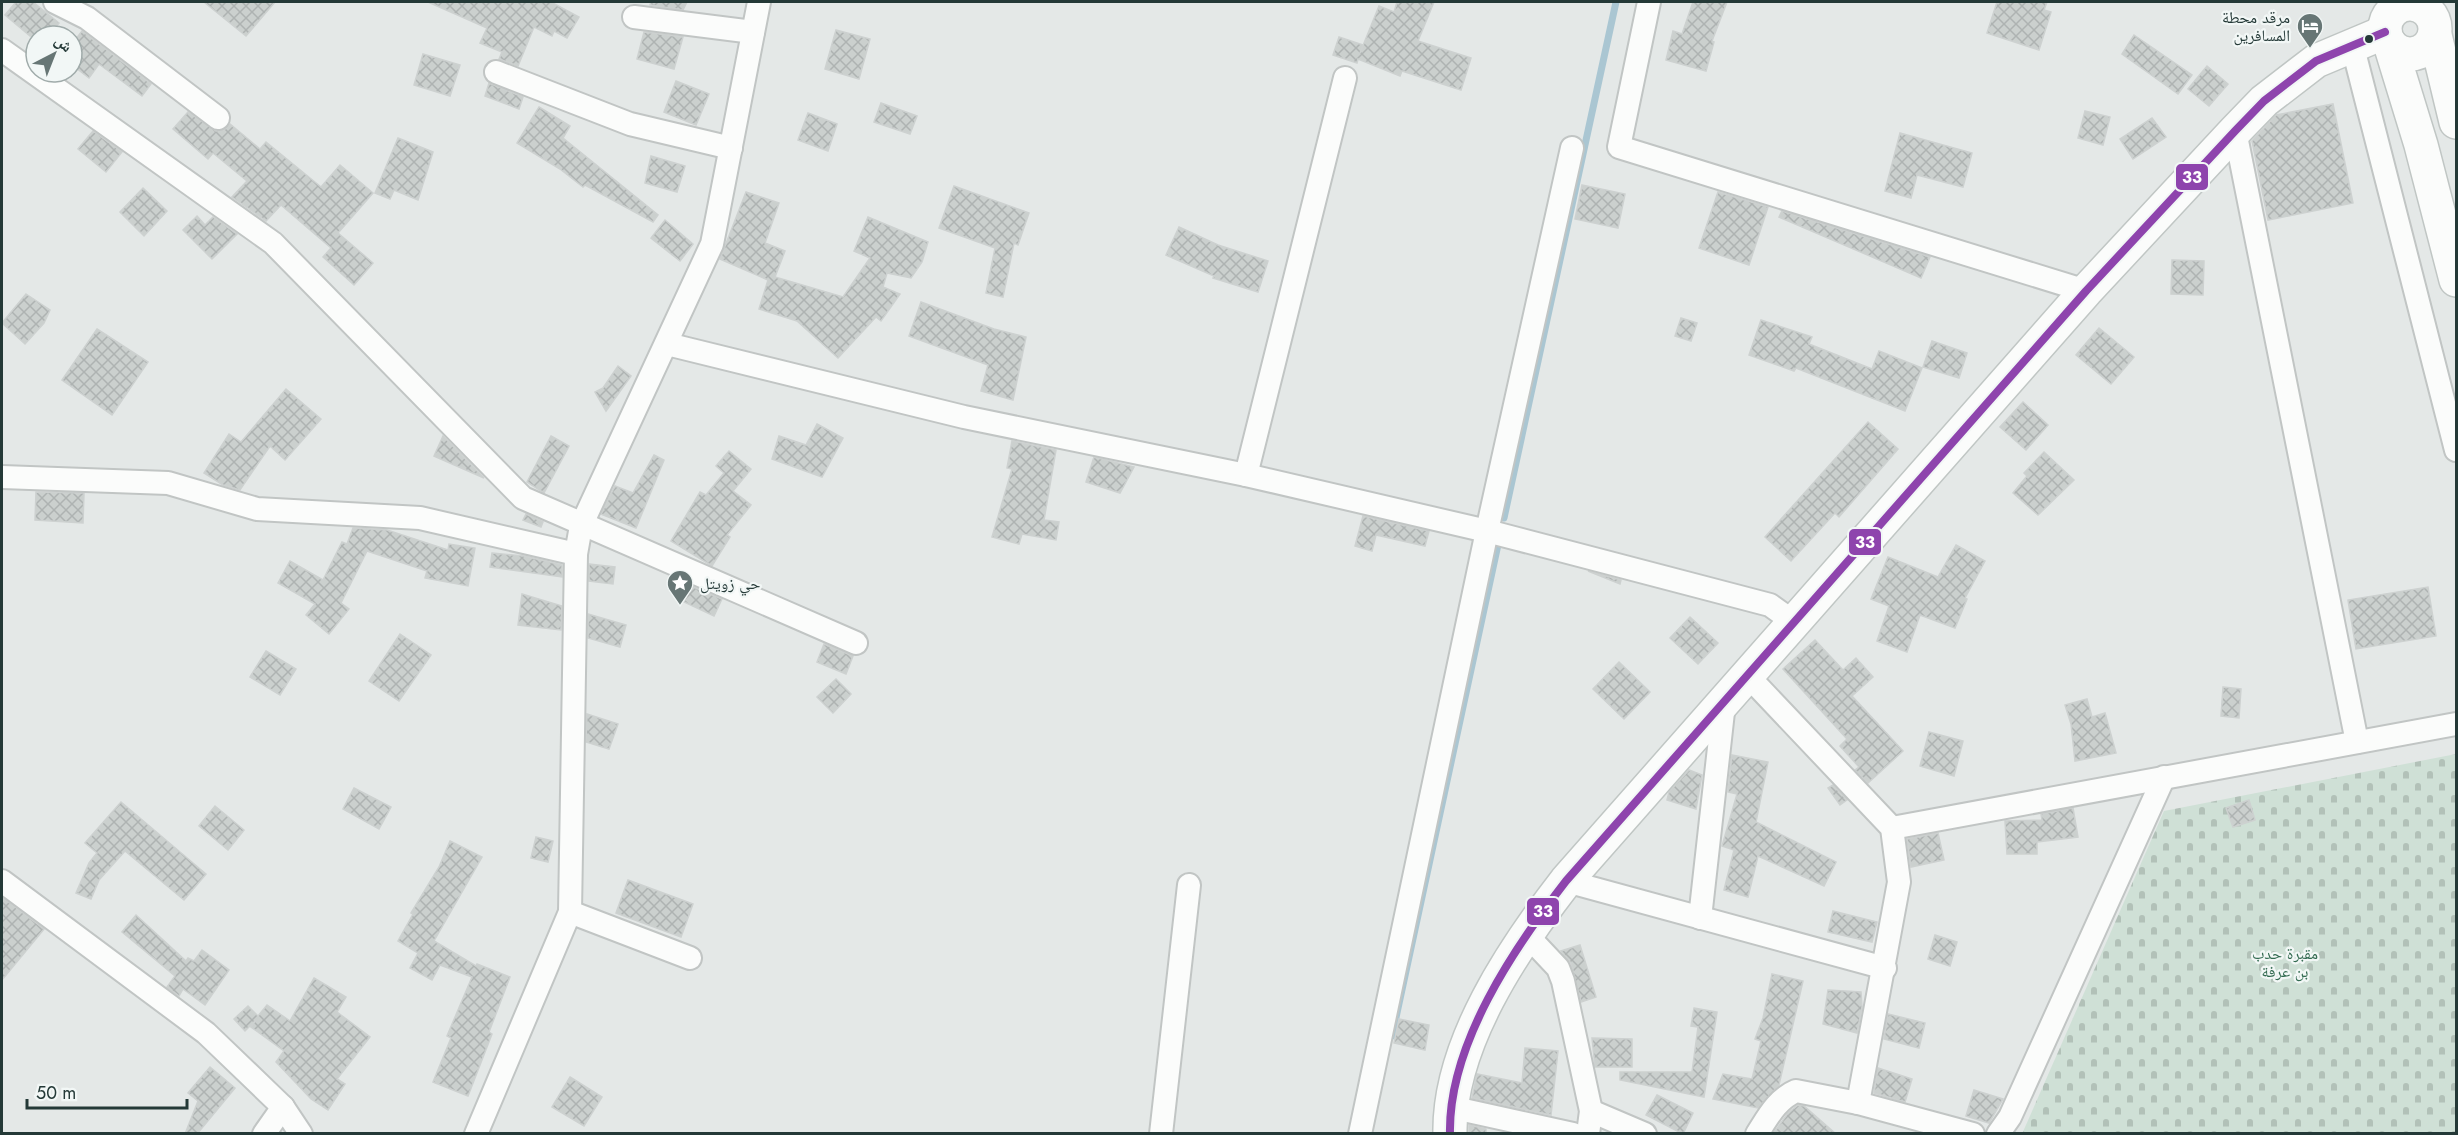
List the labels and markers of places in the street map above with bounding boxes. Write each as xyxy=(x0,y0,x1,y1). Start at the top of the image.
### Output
place label: مرقد محطة المسافرين xyxy=(2222,6,2290,47)
hotel icon: مرقد محطة المسافرين xyxy=(2295,11,2325,49)
unlabelled marker xyxy=(2363,33,2375,45)
place icon: حي زويتل xyxy=(665,568,695,606)
place label: حي زويتل xyxy=(700,572,760,596)

